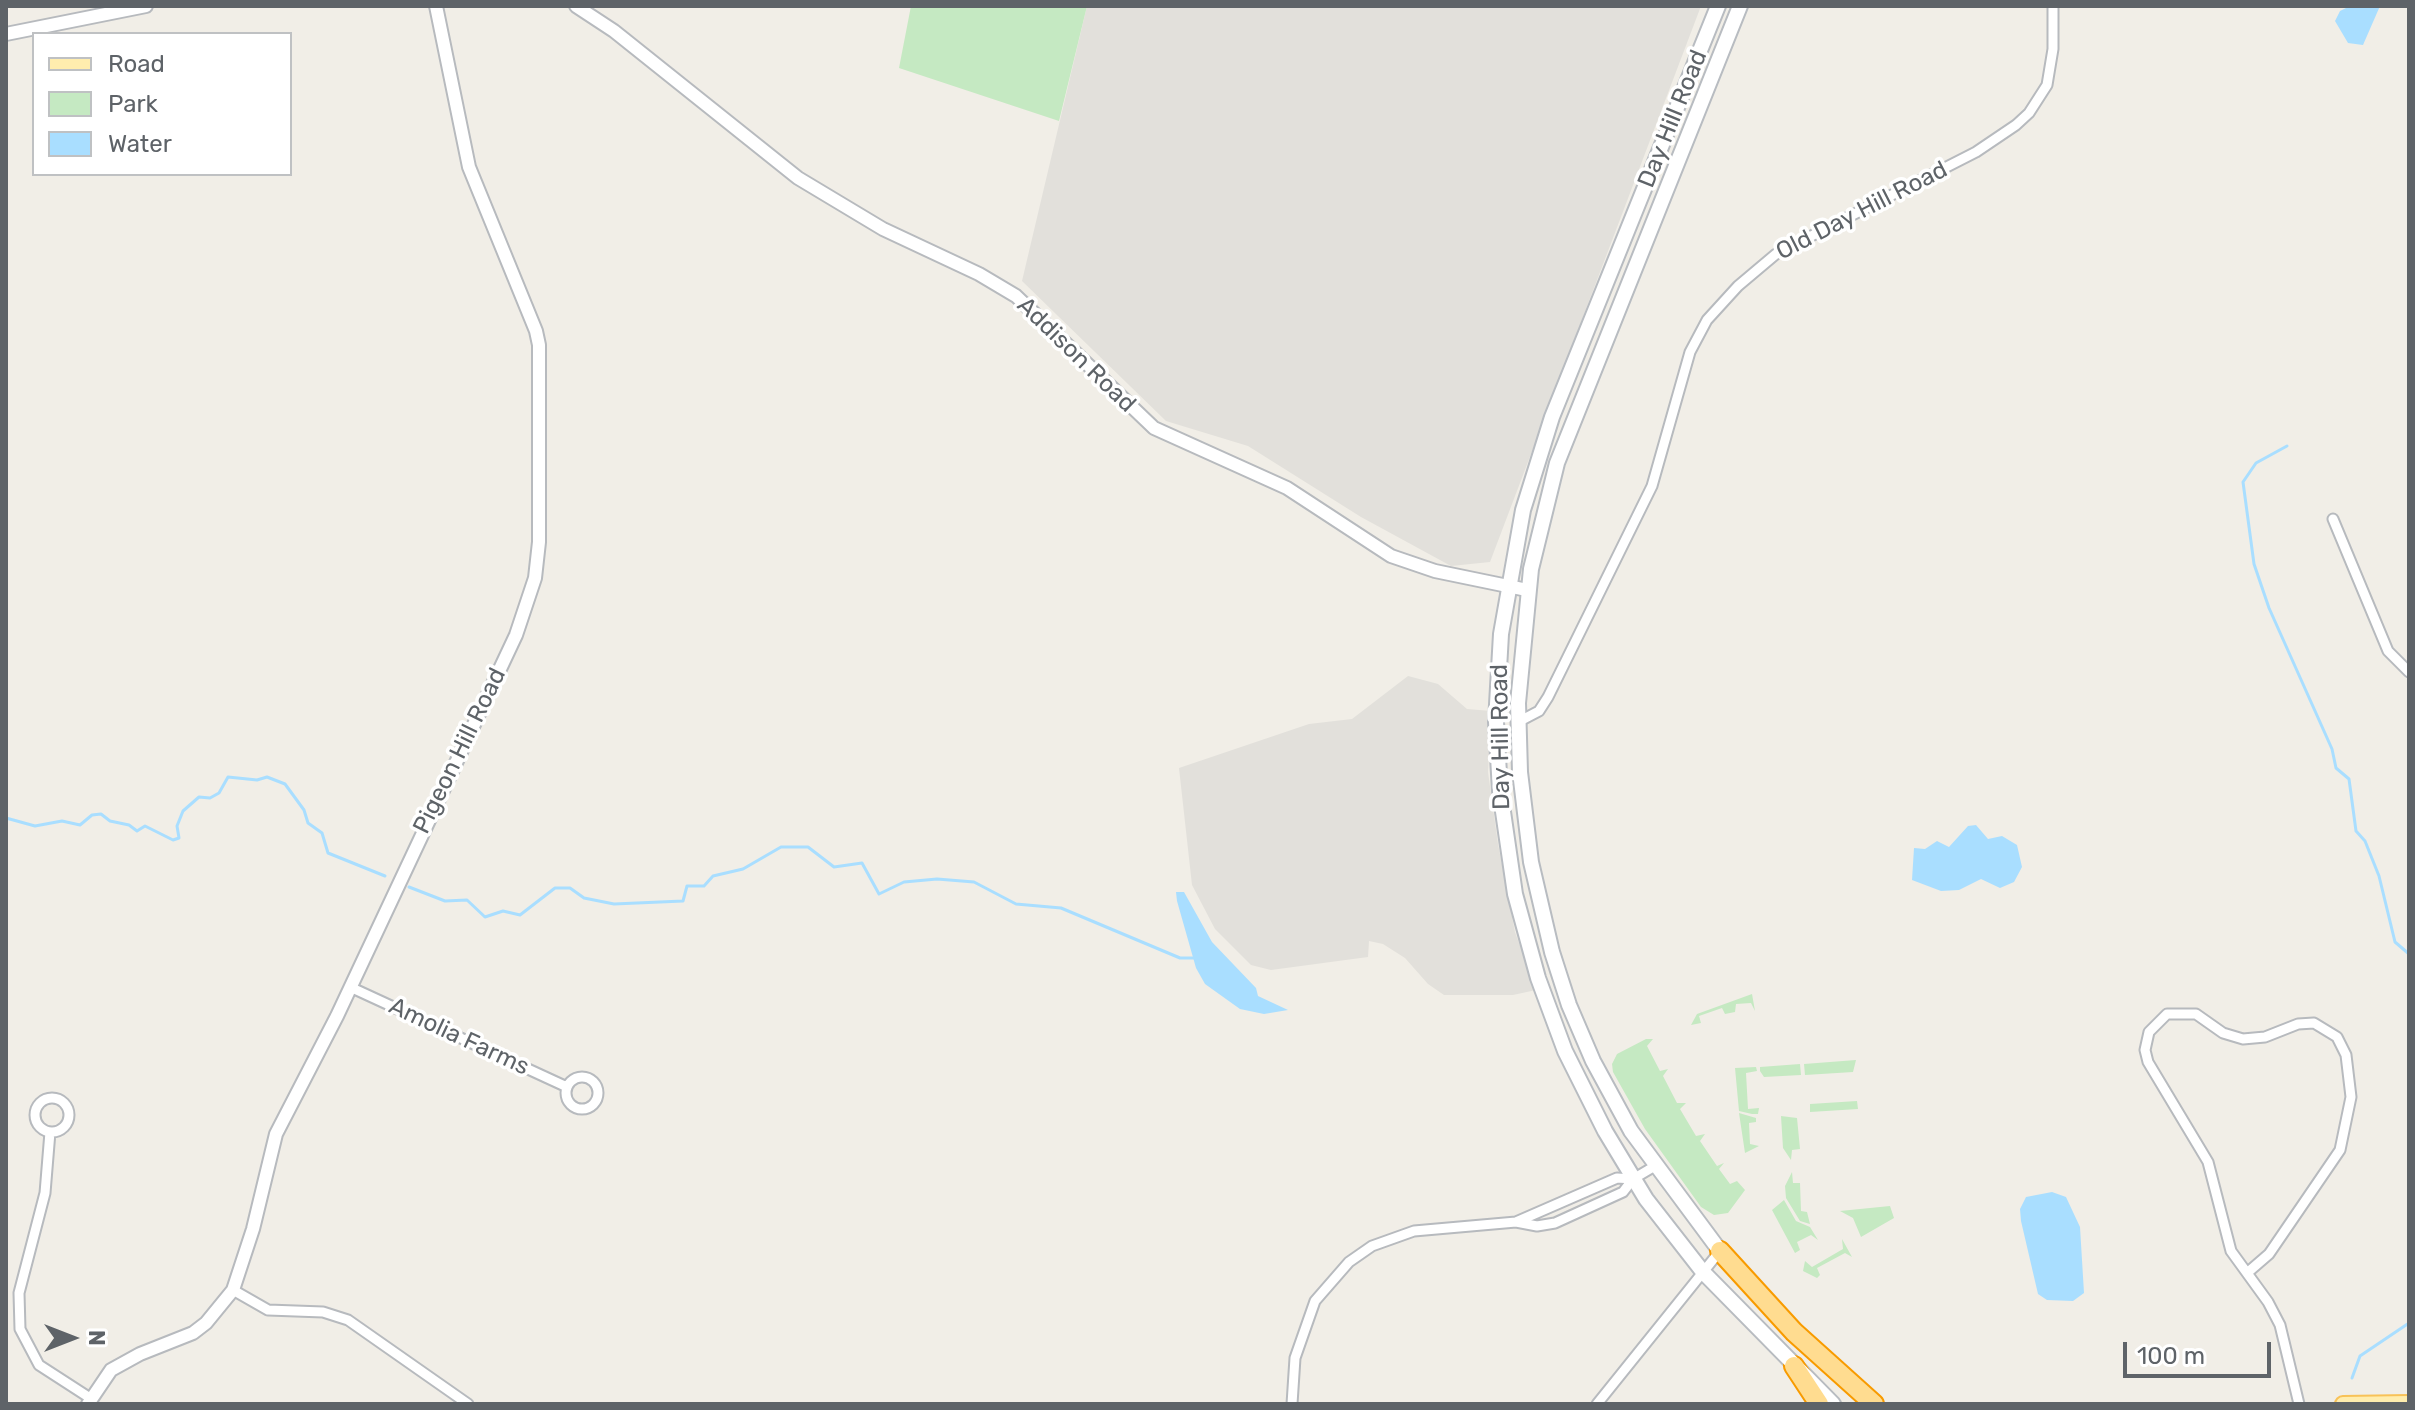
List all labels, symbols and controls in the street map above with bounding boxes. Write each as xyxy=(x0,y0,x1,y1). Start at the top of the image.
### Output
legend xyxy=(32,32,292,176)
street label: Day Hill Road xyxy=(1632,46,1714,192)
text: Road xyxy=(108,50,165,78)
text: Park xyxy=(108,90,158,118)
text: Water xyxy=(108,130,172,158)
street label: Old Day Hill Road xyxy=(1772,155,1952,267)
street label: Addison Road xyxy=(1011,291,1141,419)
street label: Pigeon Hill Road xyxy=(407,664,513,838)
street label: Day Hill Road xyxy=(1485,664,1517,810)
street label: Amolia Farms xyxy=(384,992,534,1082)
north arrow xyxy=(32,1298,112,1378)
scale bar xyxy=(2127,1326,2275,1376)
text: N xyxy=(83,1330,110,1346)
text: 100 m xyxy=(2137,1342,2205,1370)

